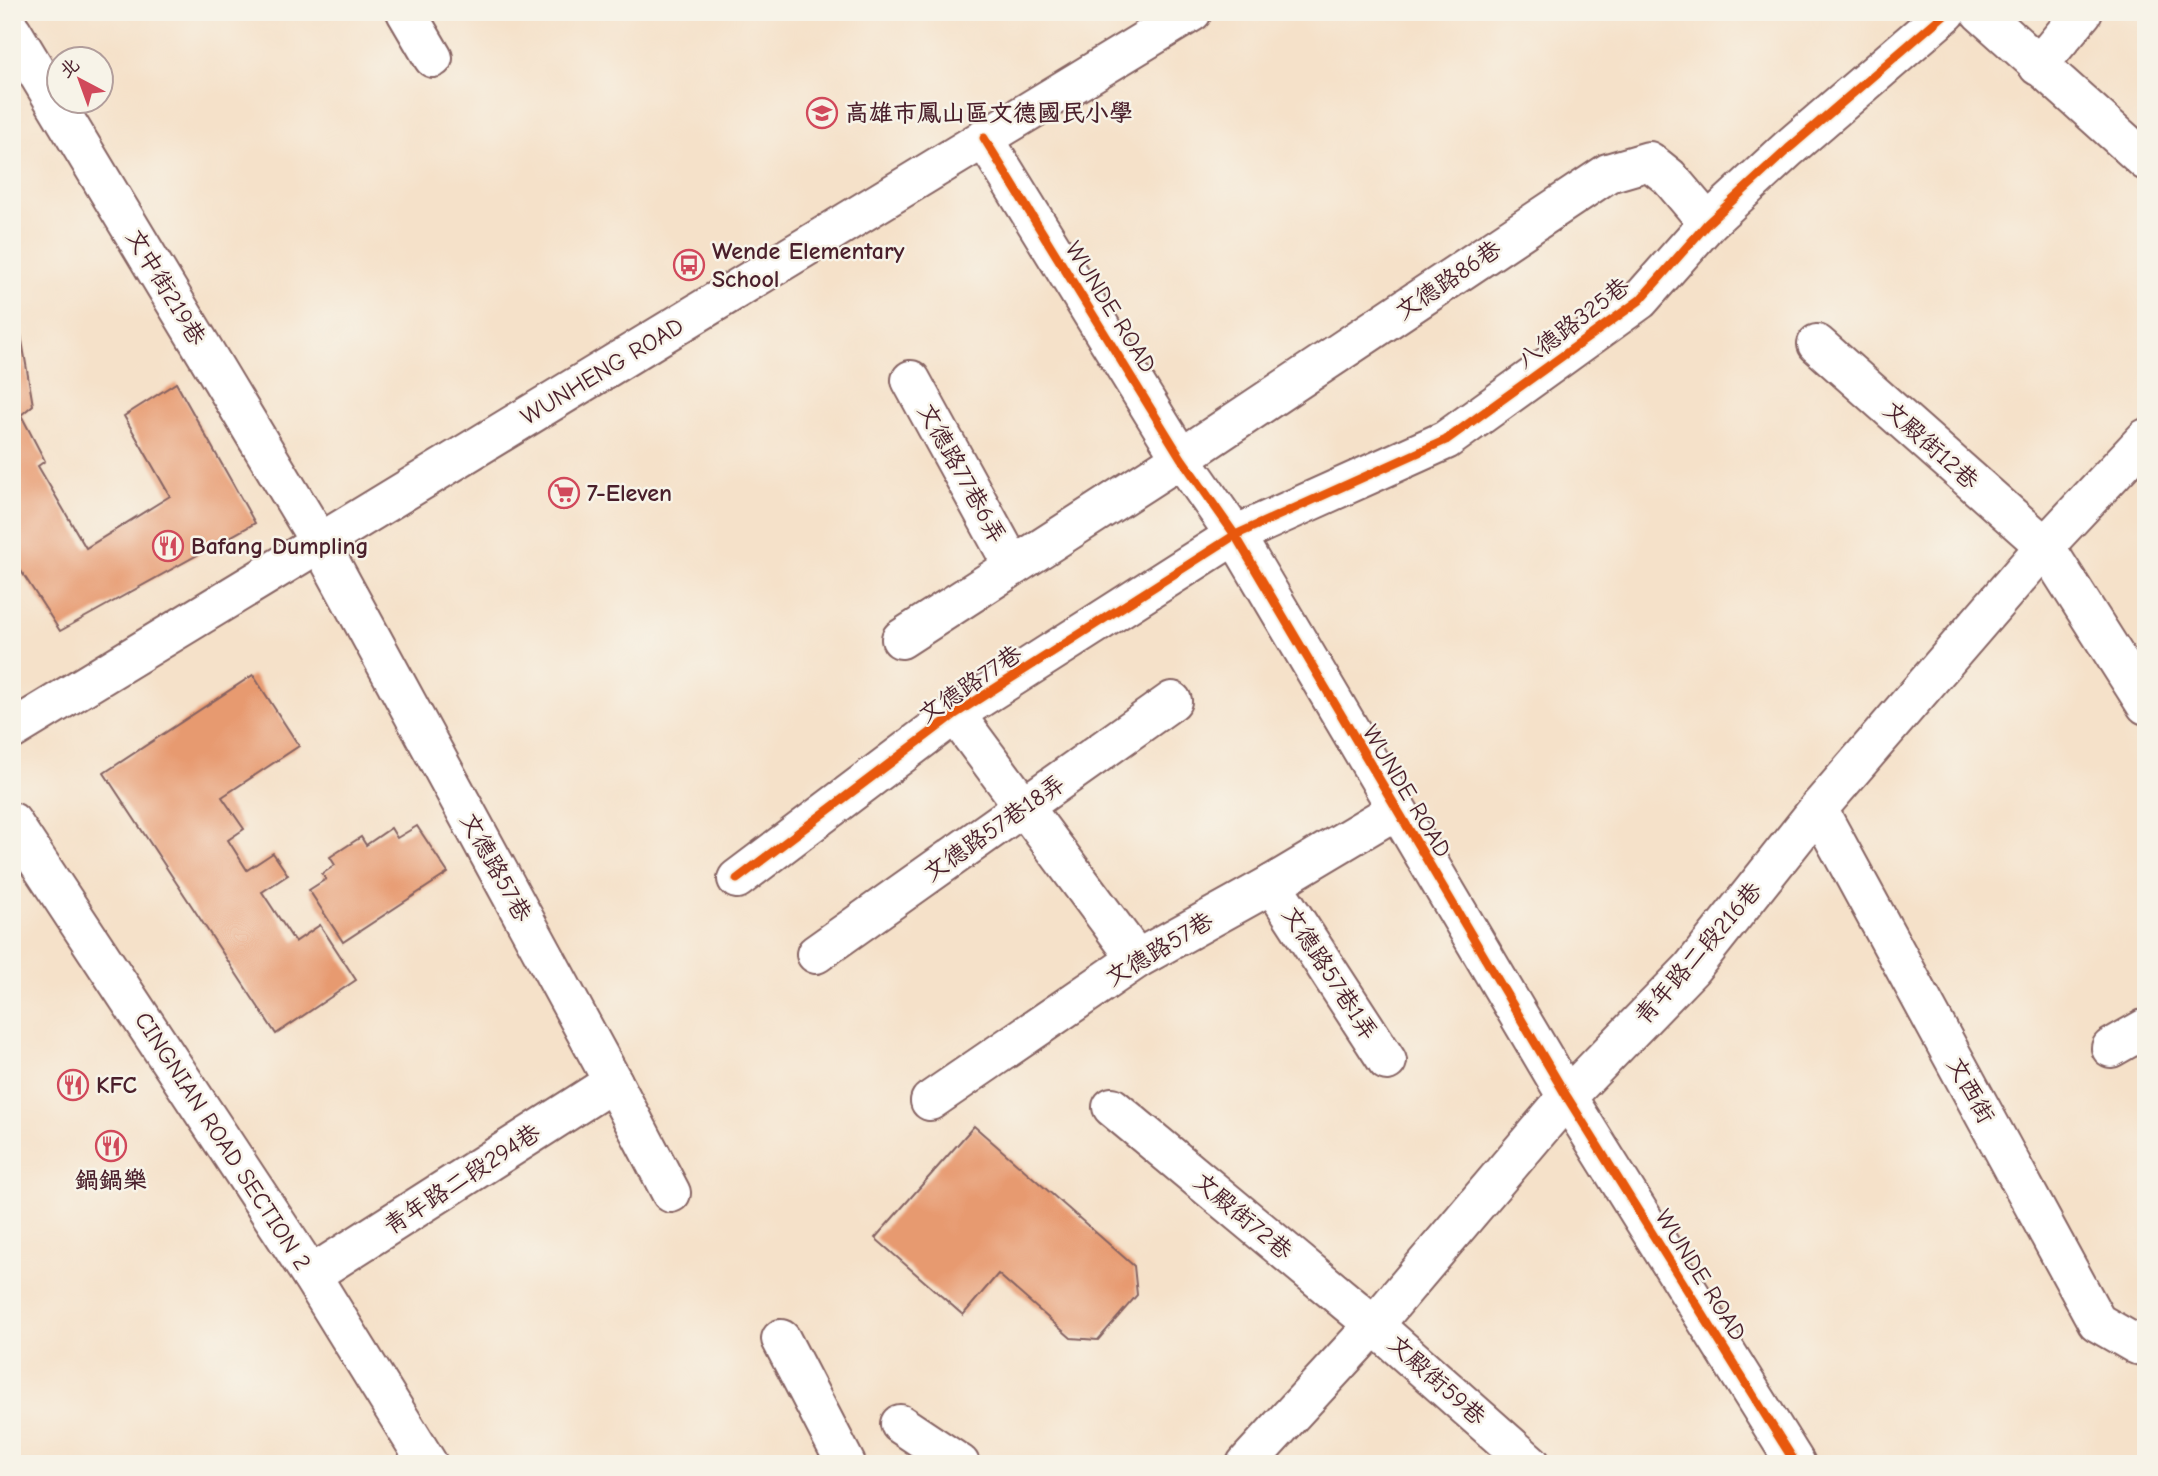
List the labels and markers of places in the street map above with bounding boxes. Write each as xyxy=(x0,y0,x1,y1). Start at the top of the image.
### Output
school or university icon: 高雄市鳳山區文德國民小學 xyxy=(805,96,839,130)
place label: 高雄市鳳山區文德國民小學 xyxy=(845,99,1133,127)
place label: Wende Elementary School xyxy=(712,237,905,293)
bus stop icon: Wende Elementary School xyxy=(672,248,706,282)
supermarket icon: 7-Eleven xyxy=(547,476,581,510)
place label: 7-Eleven xyxy=(587,479,672,507)
restaurant icon: Bafang Dumpling xyxy=(151,529,185,563)
place label: Bafang Dumpling xyxy=(191,532,369,560)
restaurant icon: KFC xyxy=(56,1068,90,1102)
place label: KFC xyxy=(96,1071,137,1099)
restaurant icon: 鍋鍋樂 xyxy=(94,1129,128,1163)
place label: 鍋鍋樂 xyxy=(75,1166,147,1194)

